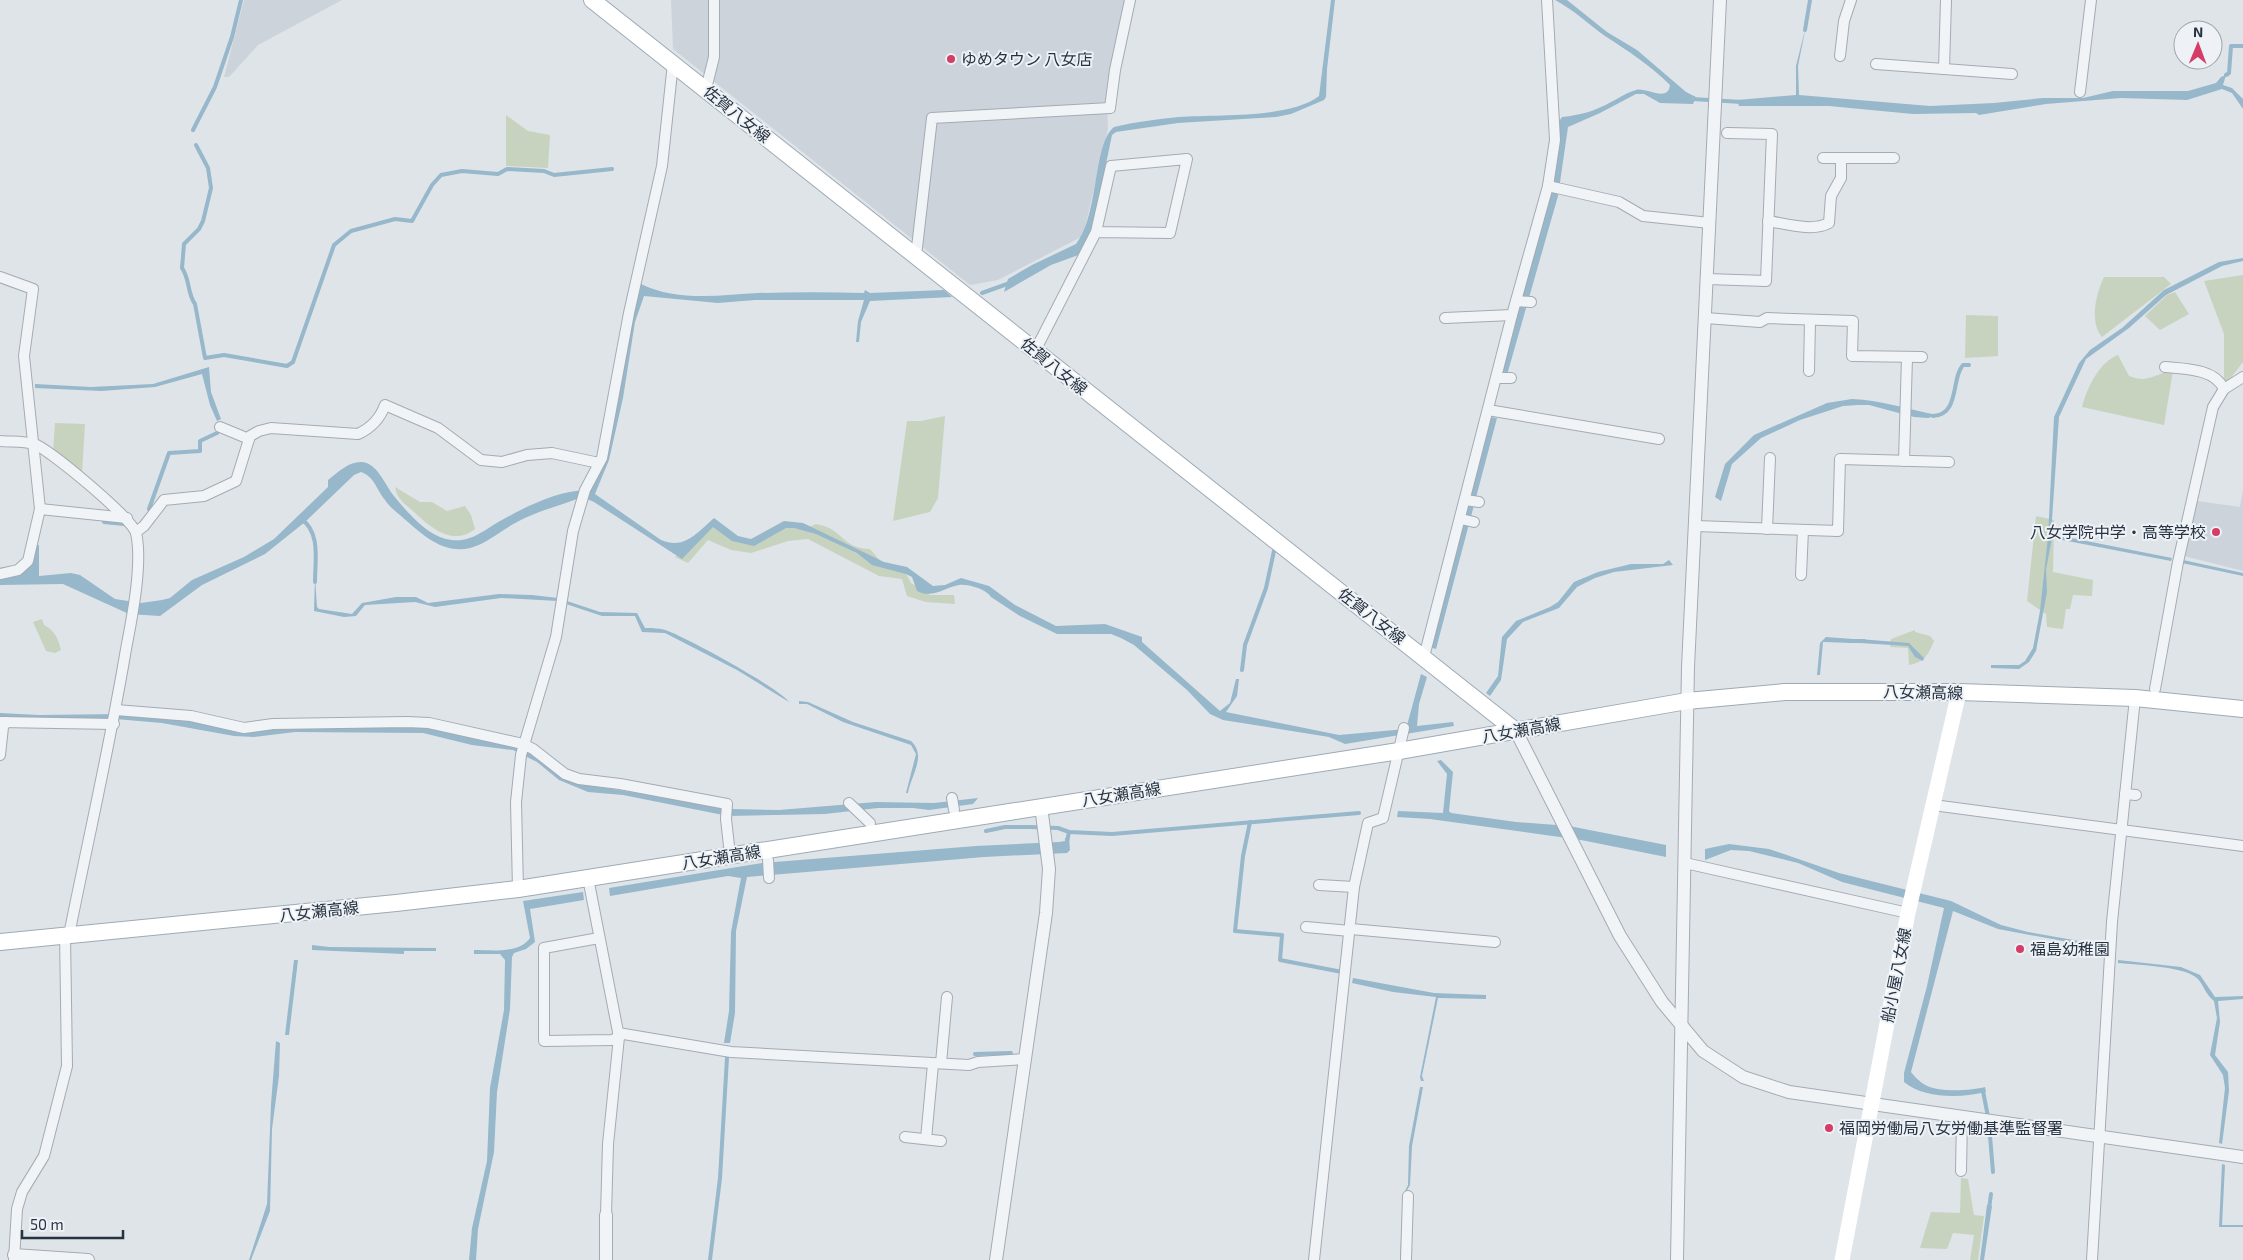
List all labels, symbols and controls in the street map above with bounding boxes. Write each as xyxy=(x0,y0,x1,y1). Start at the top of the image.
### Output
north arrow xyxy=(2173,20,2223,70)
text: N xyxy=(2193,23,2203,40)
place label: ゆめタウン 八女店 xyxy=(961,49,1093,68)
marker: ゆめタウン 八女店 xyxy=(945,53,957,65)
street label: 佐賀八女線 xyxy=(700,81,774,146)
street label: 佐賀八女線 xyxy=(1017,333,1091,398)
place label: 八女学院中学・高等学校 xyxy=(2030,522,2206,541)
marker: 八女学院中学・高等学校 xyxy=(2210,526,2222,538)
street label: 佐賀八女線 xyxy=(1335,583,1410,648)
street label: 八女瀬高線 xyxy=(1883,681,1963,702)
street label: 八女瀬高線 xyxy=(1480,713,1562,746)
street label: 八女瀬高線 xyxy=(1080,778,1162,809)
street label: 八女瀬高線 xyxy=(680,841,762,872)
street label: 八女瀬高線 xyxy=(278,897,360,924)
street label: 船小屋八女線 xyxy=(1877,926,1914,1024)
place label: 福島幼稚園 xyxy=(2030,939,2110,958)
marker: 福島幼稚園 xyxy=(2014,943,2026,955)
place label: 福岡労働局八女労働基準監督署 xyxy=(1839,1118,2063,1137)
marker: 福岡労働局八女労働基準監督署 xyxy=(1823,1122,1835,1134)
scale bar xyxy=(22,1208,124,1240)
text: 50 m xyxy=(30,1215,64,1233)

